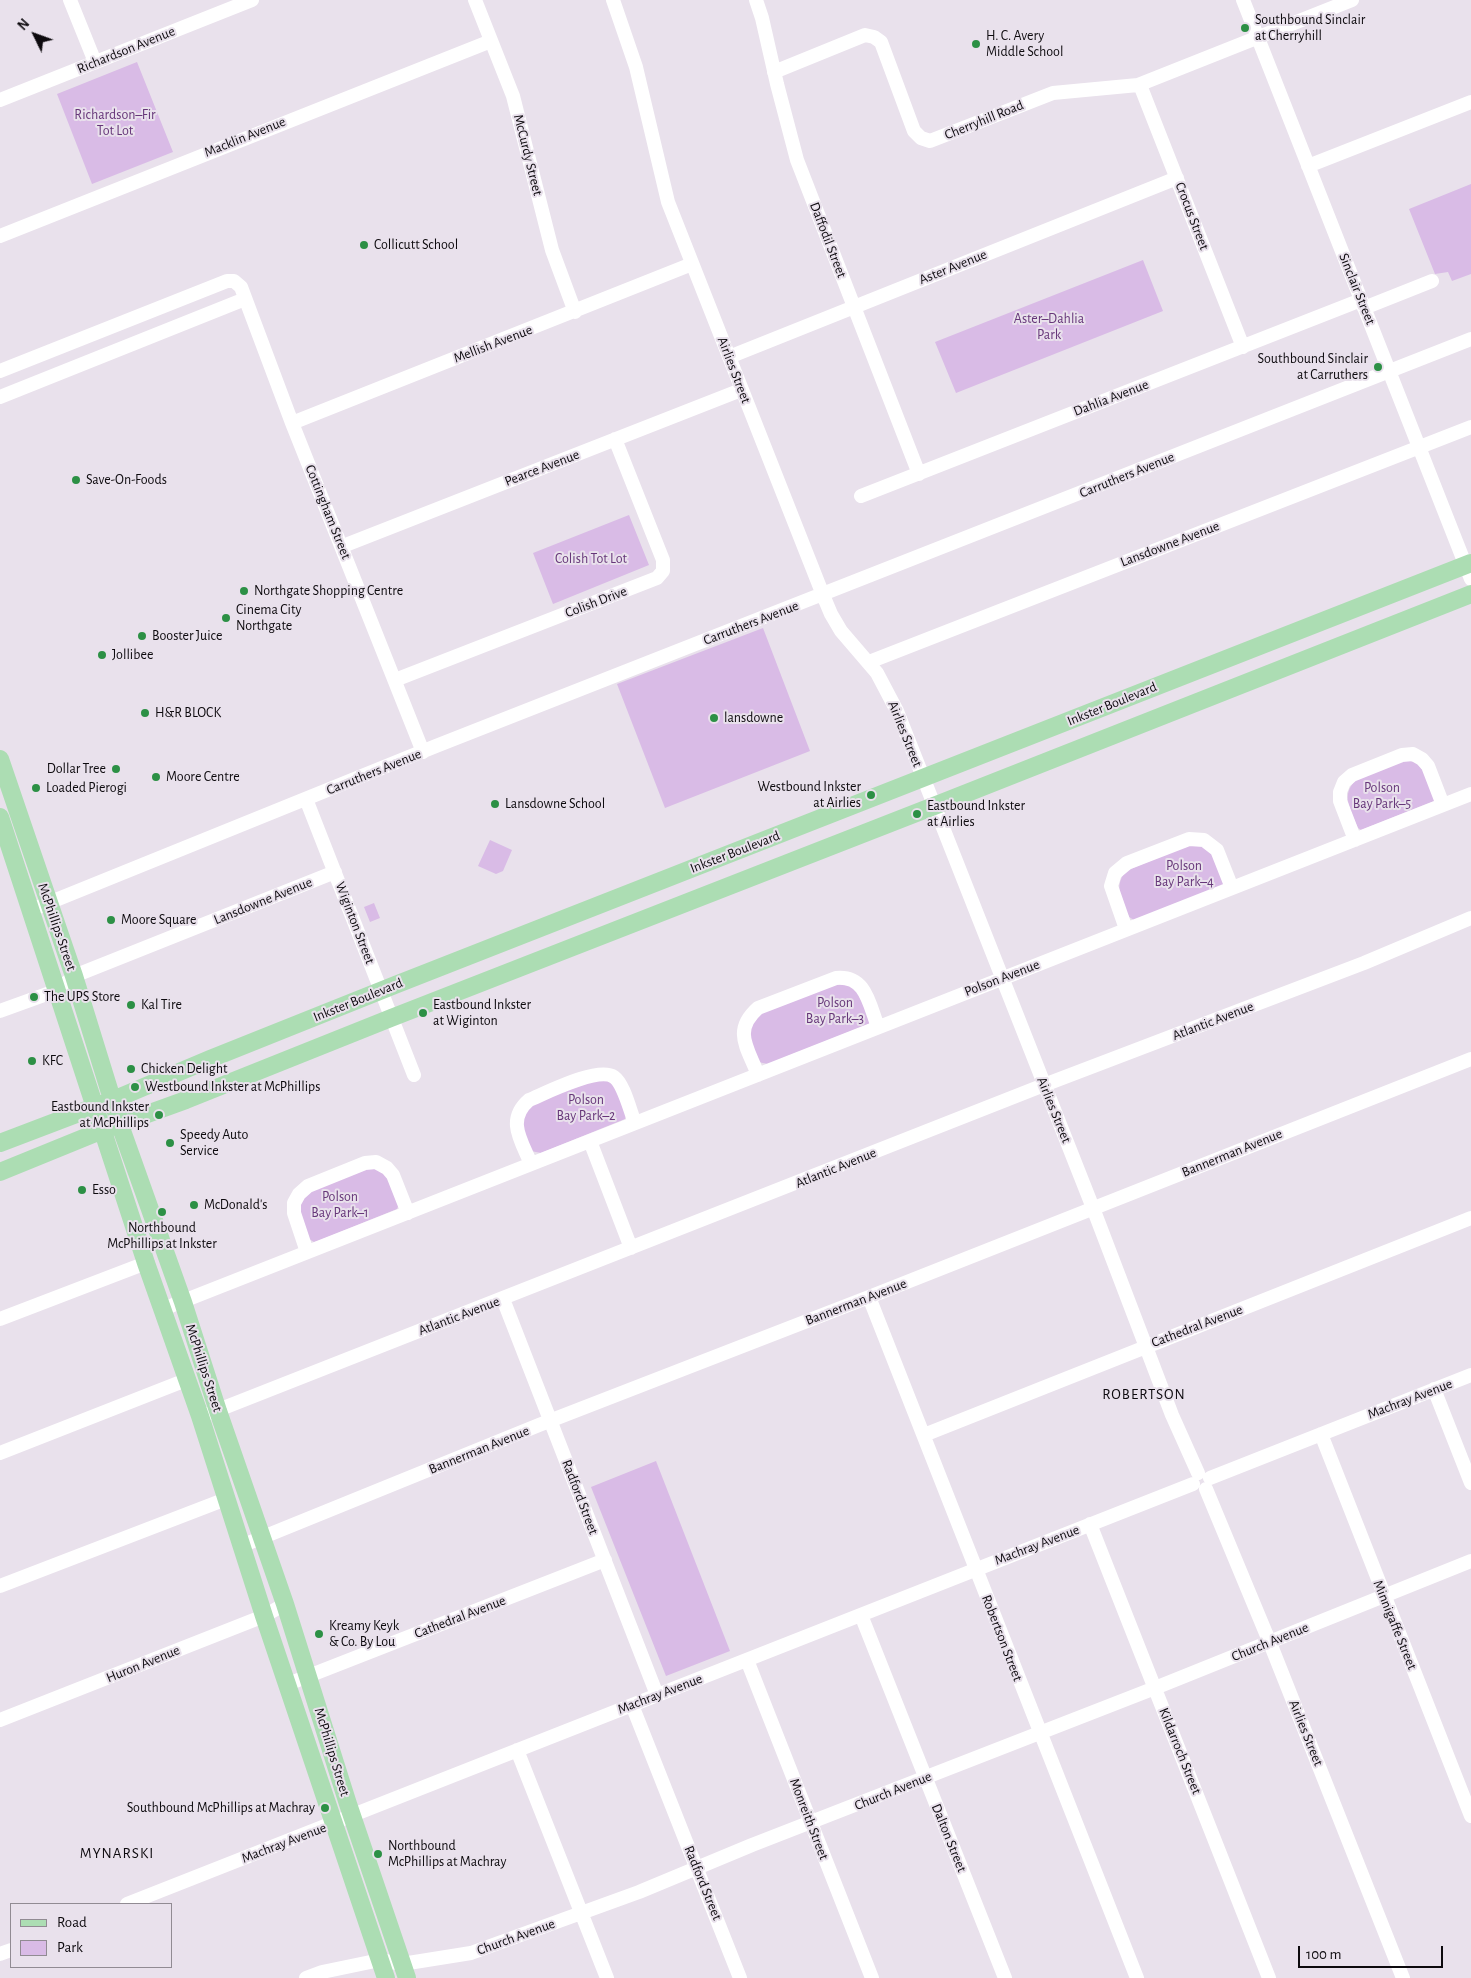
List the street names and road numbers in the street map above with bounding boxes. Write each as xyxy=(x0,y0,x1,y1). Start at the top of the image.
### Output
street label: Richardson Avenue xyxy=(75,23,177,77)
street label: Cherryhill Road xyxy=(942,96,1026,144)
street label: Macklin Avenue xyxy=(202,113,288,161)
street label: McCurdy Street xyxy=(510,113,546,197)
street label: Crocus Street xyxy=(1171,180,1213,252)
street label: Daffodil Street xyxy=(806,200,850,280)
street label: Aster Avenue xyxy=(917,246,989,288)
street label: Sinclair Street xyxy=(1335,251,1379,327)
street label: Mellish Avenue xyxy=(451,321,535,367)
street label: Airlies Street xyxy=(714,334,754,406)
street label: Dahlia Avenue xyxy=(1071,376,1151,420)
street label: Pearce Avenue xyxy=(502,446,582,490)
street label: Carruthers Avenue xyxy=(1077,448,1177,502)
street label: Cottingham Street xyxy=(301,462,355,562)
street label: Lansdowne Avenue xyxy=(1118,517,1222,571)
street label: Colish Drive xyxy=(563,583,629,621)
street label: Carruthers Avenue xyxy=(701,597,801,649)
street label: Inkster Boulevard xyxy=(1065,678,1159,730)
street label: Airlies Street xyxy=(884,699,926,769)
street label: Carruthers Avenue xyxy=(324,745,424,799)
street label: Inkster Boulevard xyxy=(688,827,782,877)
street label: Lansdowne Avenue xyxy=(211,874,315,928)
street label: Wiginton Street xyxy=(332,879,378,967)
street label: McPhillips Street xyxy=(34,881,80,973)
street label: Polson Avenue xyxy=(962,956,1042,1000)
street label: Inkster Boulevard xyxy=(311,974,405,1026)
street label: Atlantic Avenue xyxy=(1170,998,1256,1044)
street label: Airlies Street xyxy=(1033,1075,1075,1145)
street label: Bannerman Avenue xyxy=(1179,1125,1285,1181)
street label: Atlantic Avenue xyxy=(793,1144,879,1192)
street label: Bannerman Avenue xyxy=(803,1275,909,1329)
street label: Atlantic Avenue xyxy=(416,1293,502,1339)
street label: Cathedral Avenue xyxy=(1149,1301,1245,1351)
street label: McPhillips Street xyxy=(182,1322,226,1414)
street label: Machray Avenue xyxy=(1365,1375,1455,1423)
street label: Bannerman Avenue xyxy=(426,1422,532,1478)
street label: Radford Street xyxy=(558,1457,602,1537)
street label: Machray Avenue xyxy=(992,1521,1082,1569)
street label: Minnigaffe Street xyxy=(1369,1578,1421,1672)
street label: Cathedral Avenue xyxy=(412,1592,508,1642)
street label: Robertson Street xyxy=(978,1592,1026,1684)
street label: Church Avenue xyxy=(1229,1619,1311,1665)
street label: Huron Avenue xyxy=(104,1642,182,1686)
street label: Machray Avenue xyxy=(615,1670,705,1718)
street label: Airlies Street xyxy=(1285,1698,1327,1768)
street label: Kildarroch Street xyxy=(1155,1705,1205,1797)
street label: McPhillips Street xyxy=(311,1706,353,1798)
street label: Church Avenue xyxy=(852,1768,934,1814)
street label: Monreith Street xyxy=(786,1776,832,1862)
street label: Dalton Street xyxy=(928,1801,970,1875)
street label: Machray Avenue xyxy=(239,1819,329,1867)
street label: Radford Street xyxy=(680,1843,726,1923)
street label: Church Avenue xyxy=(475,1915,557,1959)

